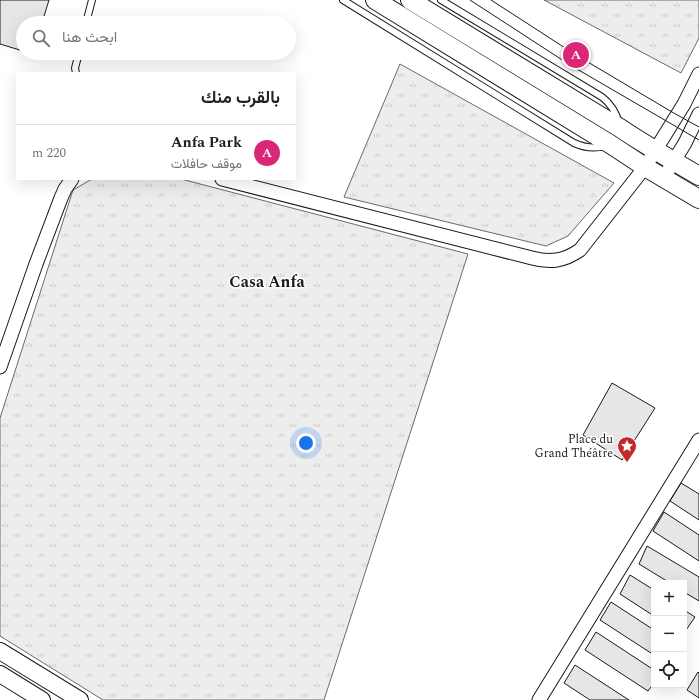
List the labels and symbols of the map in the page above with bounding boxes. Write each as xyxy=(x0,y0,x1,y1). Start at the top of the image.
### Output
pin: A xyxy=(563,40,589,70)
district label: Casa Anfa xyxy=(229,270,305,294)
place label: Place du Grand Théâtre xyxy=(535,430,613,463)
your location xyxy=(296,433,316,453)
place icon: Place du Grand Théâtre xyxy=(616,435,638,463)

